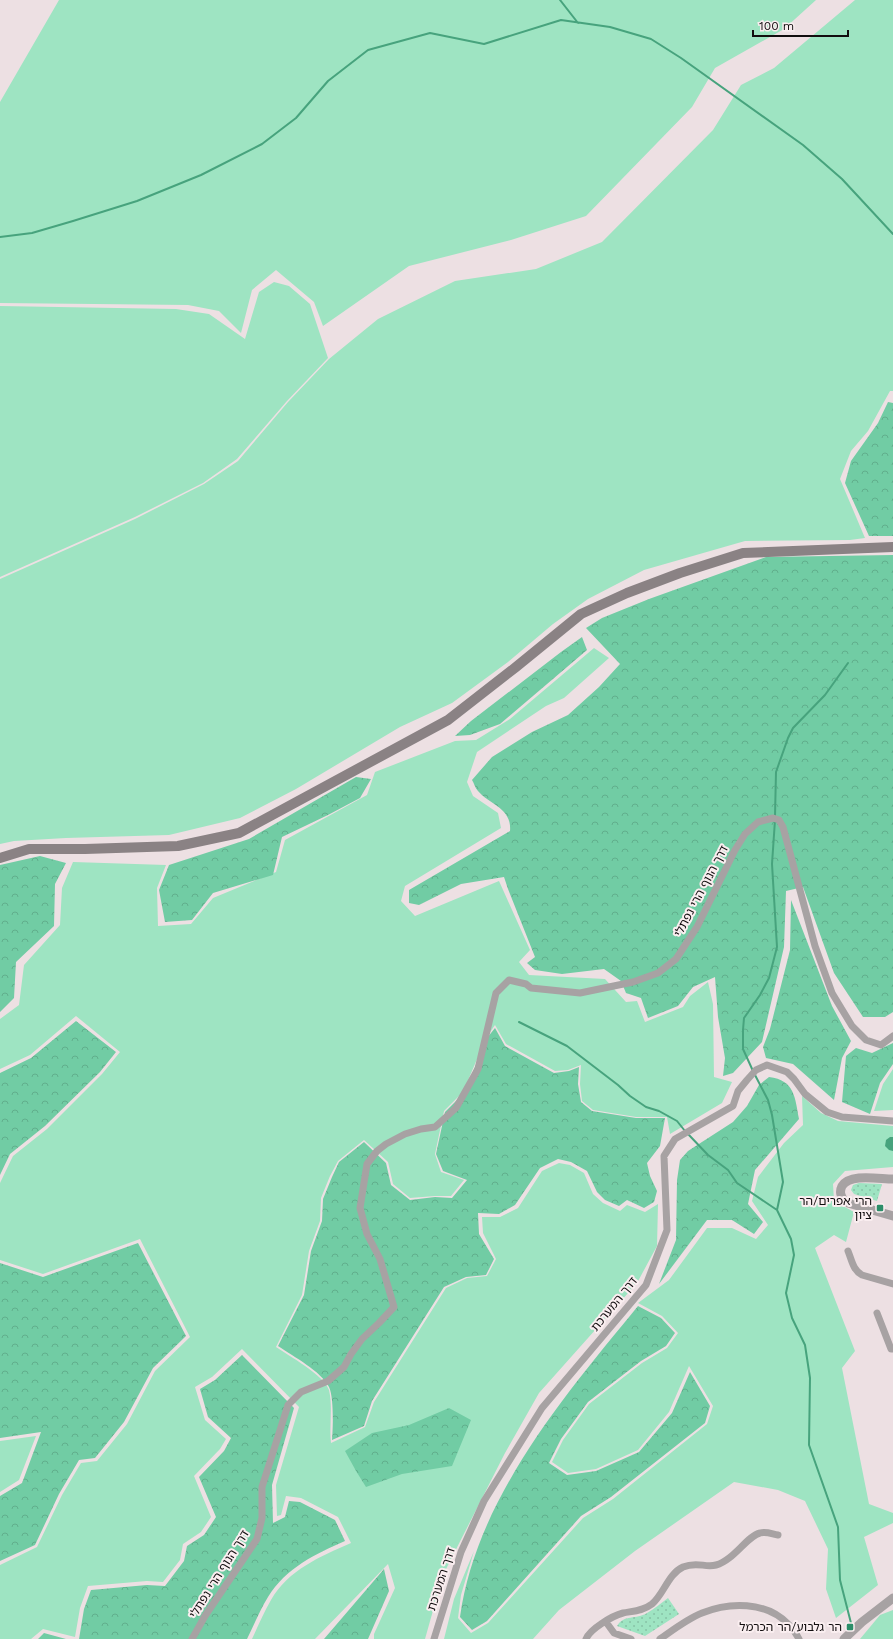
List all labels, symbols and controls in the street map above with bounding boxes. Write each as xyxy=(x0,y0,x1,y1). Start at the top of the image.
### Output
scale bar xyxy=(753,12,848,38)
text: 100 m xyxy=(759,19,794,33)
street label: דרך הנוף הרי נפתלי xyxy=(671,843,731,939)
place label: הרי אפרים/הר ציון xyxy=(799,1194,872,1222)
marker: הרי אפרים/הר ציון xyxy=(875,1203,885,1213)
street label: דרך המערכת xyxy=(588,1274,640,1334)
street label: דרך הנוף הרי נפתלי xyxy=(186,1527,252,1621)
street label: דרך המערכת xyxy=(424,1545,458,1612)
place label: הר גלבוע/הר הכרמל xyxy=(739,1620,842,1634)
marker: הר גלבוע/הר הכרמל xyxy=(845,1622,855,1632)

